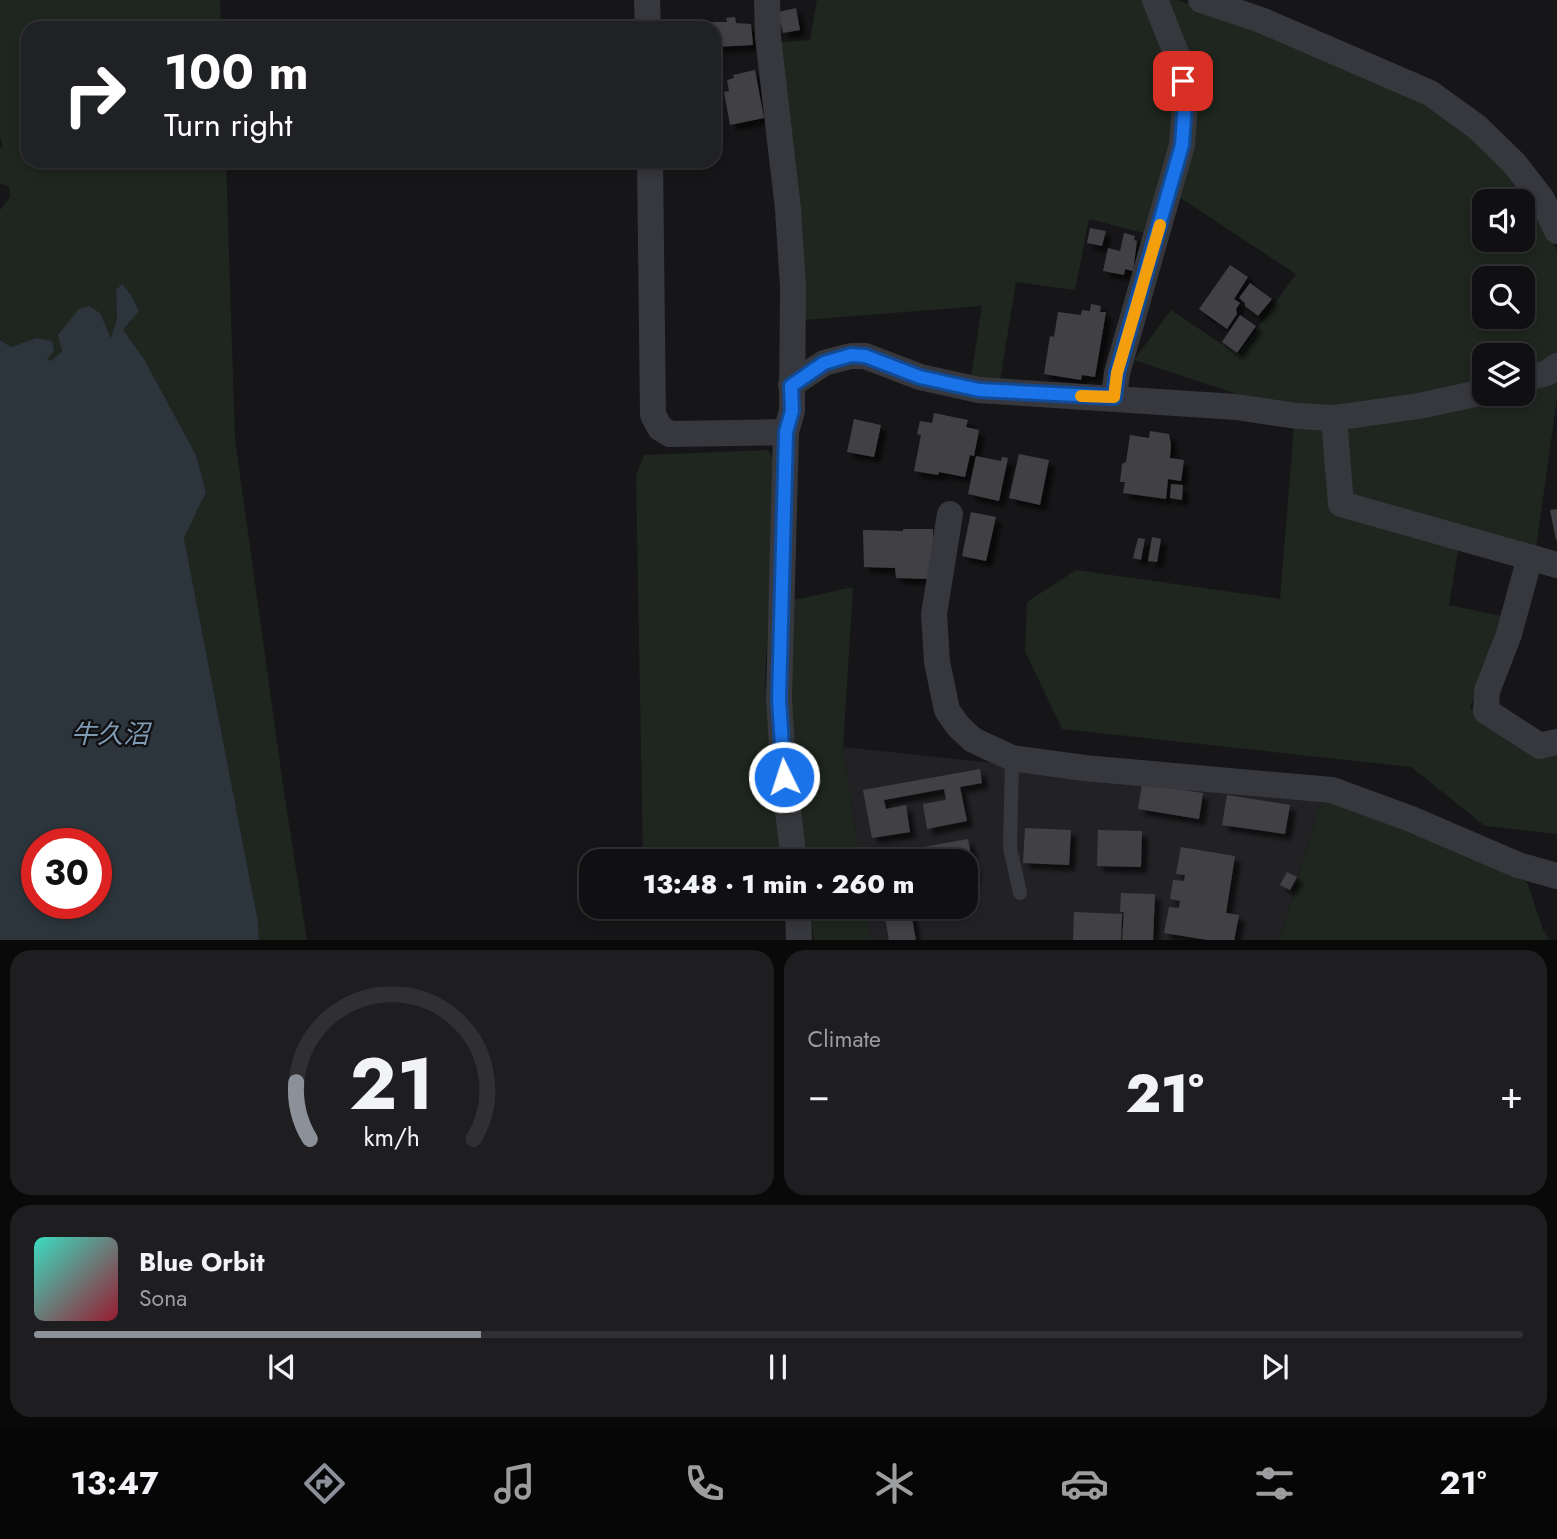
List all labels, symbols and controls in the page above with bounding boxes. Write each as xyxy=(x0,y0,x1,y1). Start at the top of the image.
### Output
text: 100 m xyxy=(164,37,309,107)
icon: right xyxy=(49,49,140,140)
pin xyxy=(1153,51,1213,111)
icon: arrive xyxy=(1164,62,1202,100)
text: Turn right xyxy=(164,102,293,148)
map controls xyxy=(1472,189,1535,406)
button: sound xyxy=(1472,189,1535,252)
button: search xyxy=(1472,266,1535,329)
button: layers xyxy=(1472,343,1535,406)
water label: 牛久沼 xyxy=(71,715,153,753)
position arrow xyxy=(747,740,821,814)
speed limit sign: 30 xyxy=(21,828,112,919)
text: 13:48 · 1 min · 260 m xyxy=(642,865,915,903)
text: Climate xyxy=(808,1022,881,1056)
text: 21 xyxy=(349,1031,434,1136)
text: 21° xyxy=(1125,1056,1204,1132)
text: − xyxy=(808,1067,830,1122)
text: + xyxy=(1500,1067,1523,1122)
text: km/h xyxy=(363,1118,420,1154)
text: Blue Orbit xyxy=(139,1243,264,1281)
text: Sona xyxy=(139,1281,187,1315)
icon: previous xyxy=(263,1348,301,1386)
icon: pause xyxy=(759,1348,797,1386)
icon: next xyxy=(1256,1348,1294,1386)
icon: directions xyxy=(300,1459,349,1508)
icon: music xyxy=(490,1459,539,1508)
icon: phone xyxy=(680,1459,729,1508)
icon: climate xyxy=(870,1459,919,1508)
icon: car xyxy=(1060,1459,1109,1508)
icon: filters xyxy=(1250,1459,1299,1508)
text: 13:47 xyxy=(71,1460,159,1506)
text: 21° xyxy=(1440,1460,1486,1506)

